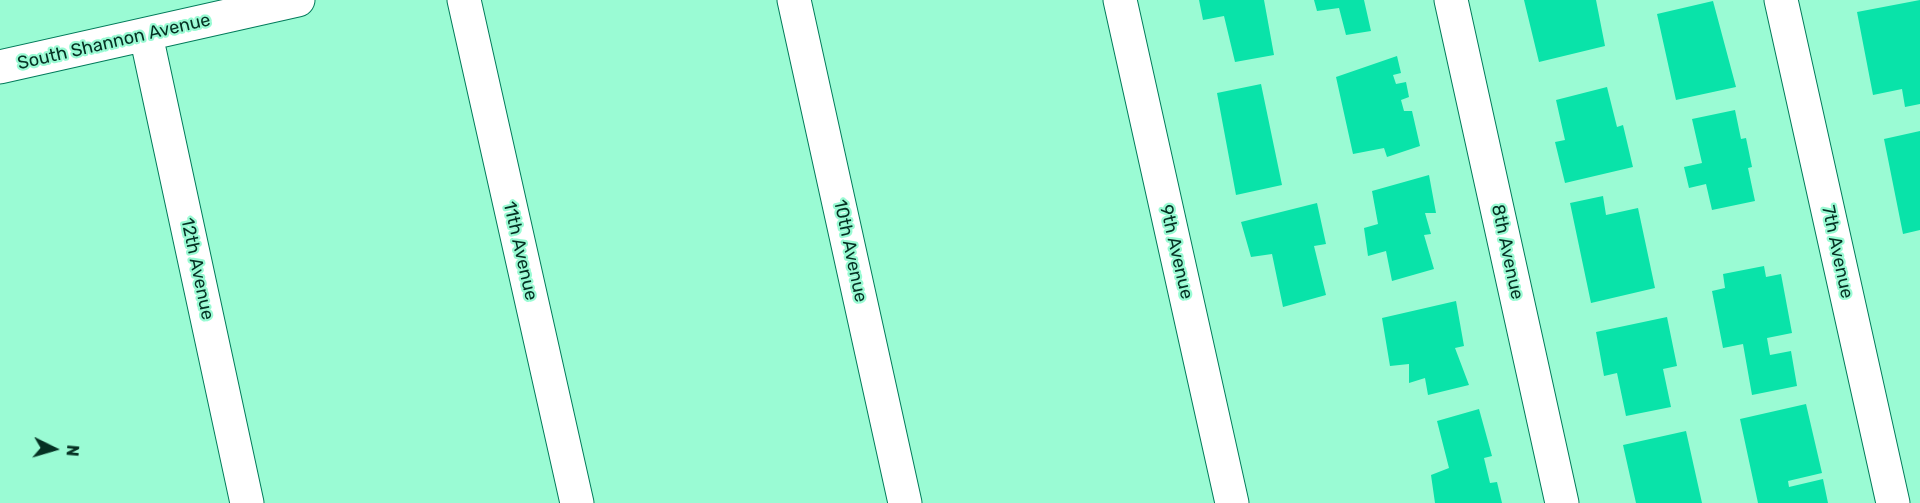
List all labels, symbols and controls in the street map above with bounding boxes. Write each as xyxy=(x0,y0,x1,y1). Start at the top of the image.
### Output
street label: South Shannon Avenue xyxy=(15,9,213,75)
street label: 10th Avenue xyxy=(829,198,871,304)
street label: 11th Avenue xyxy=(498,199,542,303)
street label: 8th Avenue xyxy=(1486,202,1528,302)
street label: 9th Avenue xyxy=(1155,203,1197,301)
street label: 7th Avenue xyxy=(1817,203,1857,301)
street label: 12th Avenue xyxy=(176,216,218,322)
north arrow xyxy=(24,419,84,479)
text: N xyxy=(62,444,82,457)

